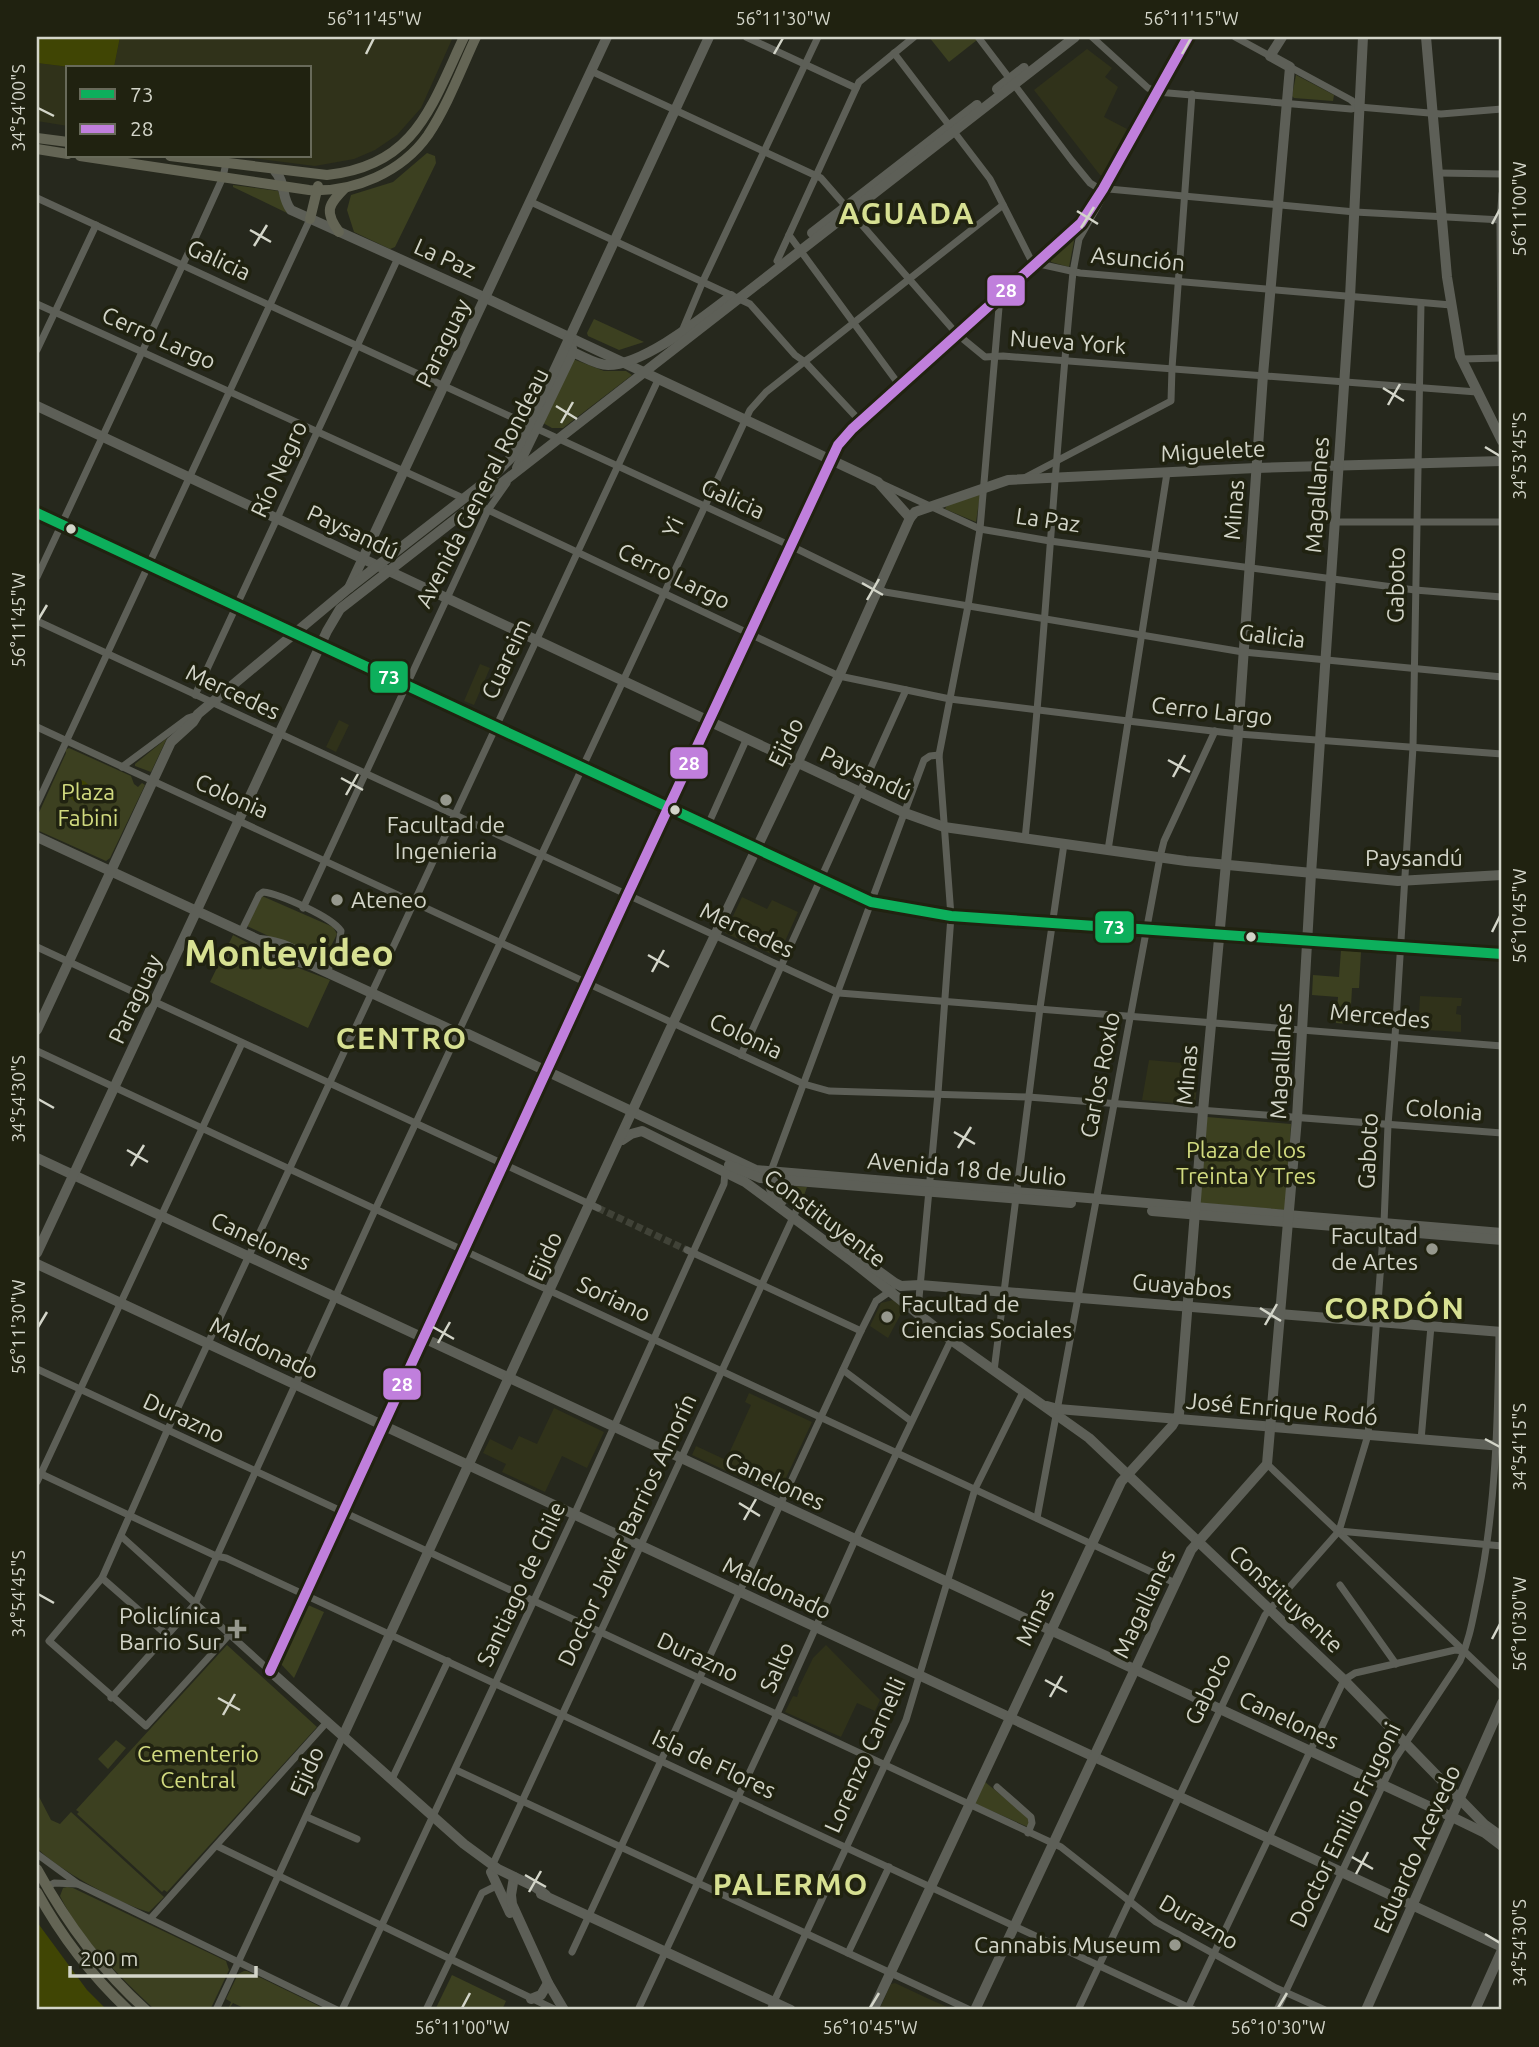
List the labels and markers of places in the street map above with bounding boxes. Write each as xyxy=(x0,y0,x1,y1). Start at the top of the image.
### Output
unlabelled marker xyxy=(64,522,78,536)
marker: Facultad de Ingenieria xyxy=(438,792,454,808)
unlabelled marker xyxy=(668,803,682,817)
place label: Facultad de Ingenieria xyxy=(387,812,505,863)
place label: Ateneo xyxy=(351,887,427,912)
marker: Ateneo xyxy=(329,892,345,908)
unlabelled marker xyxy=(1244,930,1258,944)
place label: Facultad de Artes xyxy=(1331,1223,1418,1274)
marker: Facultad de Artes xyxy=(1424,1241,1440,1257)
place label: Facultad de Ciencias Sociales xyxy=(901,1291,1072,1342)
marker: Facultad de Ciencias Sociales xyxy=(879,1309,895,1325)
place label: Policlínica Barrio Sur xyxy=(119,1603,221,1654)
marker: Policlínica Barrio Sur xyxy=(227,1619,247,1639)
place label: Cannabis Museum xyxy=(974,1932,1161,1957)
marker: Cannabis Museum xyxy=(1167,1937,1183,1953)

